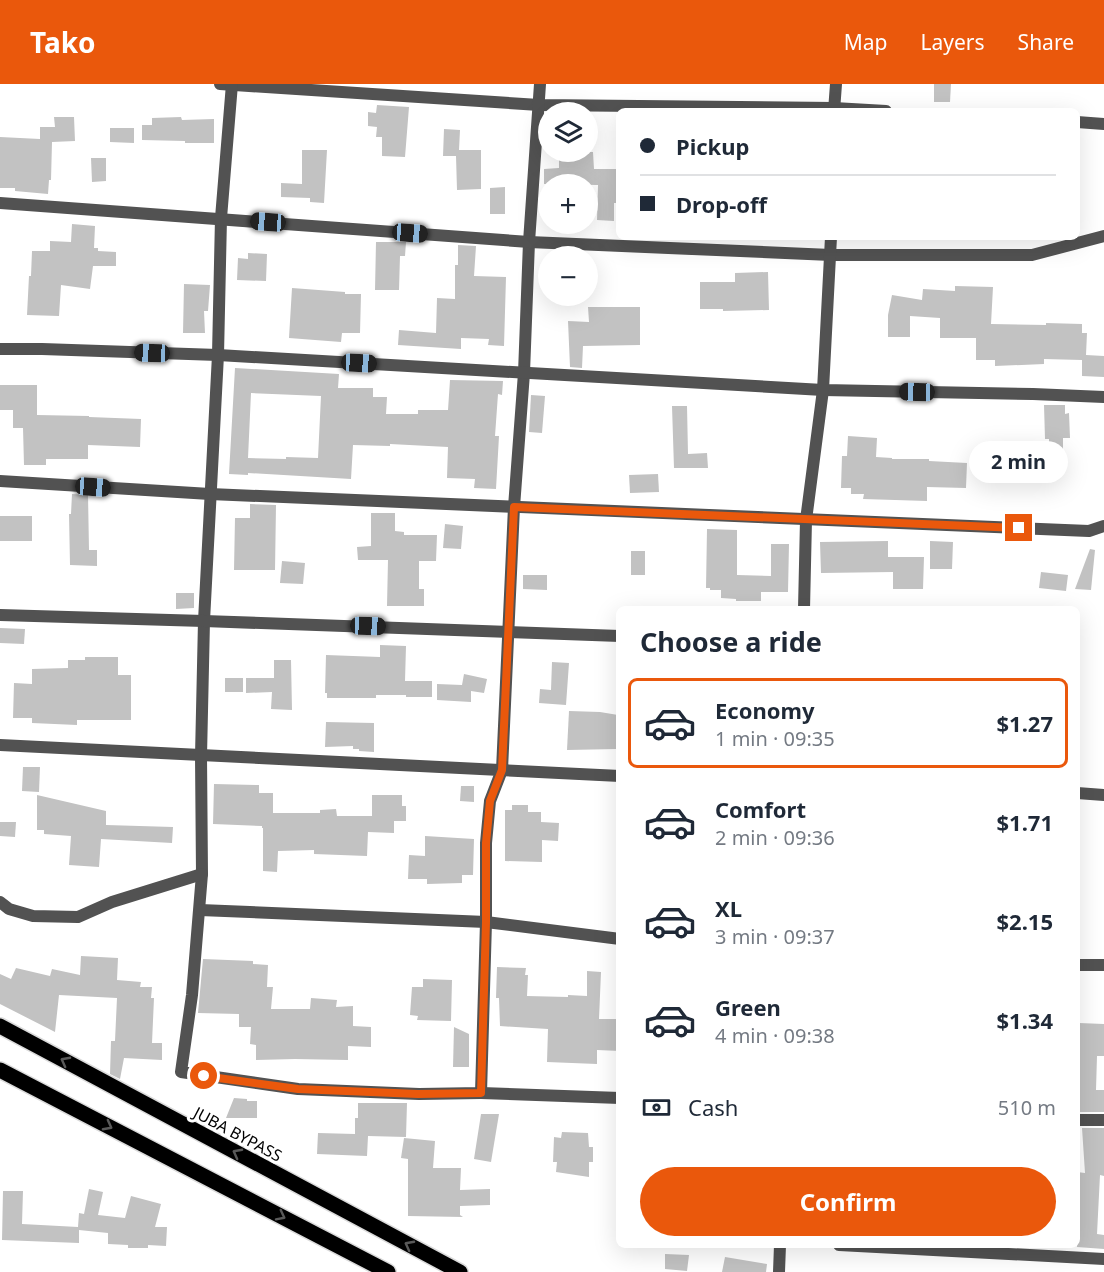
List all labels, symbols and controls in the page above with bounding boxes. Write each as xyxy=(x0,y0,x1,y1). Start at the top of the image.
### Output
text: Tako xyxy=(30,23,96,61)
text: Map xyxy=(844,28,888,56)
text: Layers xyxy=(921,28,985,56)
text: Share xyxy=(1018,28,1074,56)
map controls xyxy=(538,102,598,306)
button: layers xyxy=(538,102,598,162)
text: Pickup xyxy=(676,131,749,161)
button: + xyxy=(538,174,598,234)
text: Drop-off xyxy=(676,189,767,219)
car xyxy=(249,212,287,232)
car xyxy=(391,223,429,243)
button: − xyxy=(538,246,598,306)
car xyxy=(134,343,170,363)
car xyxy=(341,353,377,373)
car xyxy=(899,383,935,401)
callout: 2 min xyxy=(970,441,1068,483)
text: 2 min xyxy=(991,448,1046,475)
car xyxy=(74,477,112,497)
route end xyxy=(1005,514,1032,541)
car xyxy=(350,616,386,636)
text: Choose a ride xyxy=(640,623,822,660)
text: Economy xyxy=(715,695,814,725)
icon: car xyxy=(643,696,697,750)
text: $1.27 xyxy=(996,708,1053,738)
text: 1 min · 09:35 xyxy=(715,725,835,752)
text: Comfort xyxy=(715,794,806,824)
icon: car xyxy=(643,795,697,849)
text: $1.71 xyxy=(996,807,1053,837)
text: 2 min · 09:36 xyxy=(715,824,835,851)
text: XL xyxy=(715,893,742,923)
icon: car xyxy=(643,894,697,948)
text: $2.15 xyxy=(996,906,1053,936)
text: 3 min · 09:37 xyxy=(715,923,835,950)
text: Green xyxy=(715,992,781,1022)
icon: car xyxy=(643,993,697,1047)
text: $1.34 xyxy=(996,1005,1053,1035)
text: 4 min · 09:38 xyxy=(715,1022,835,1049)
one-way arrow xyxy=(60,1057,71,1068)
route start xyxy=(190,1062,217,1089)
icon: cash xyxy=(640,1091,673,1124)
text: Cash xyxy=(688,1092,738,1122)
text: 510 m xyxy=(998,1094,1056,1121)
street label: JUBA BYPASS xyxy=(188,1101,286,1167)
one-way arrow xyxy=(101,1119,112,1130)
one-way arrow xyxy=(232,1149,243,1160)
button: Confirm xyxy=(640,1167,1056,1236)
one-way arrow xyxy=(274,1209,285,1220)
one-way arrow xyxy=(404,1240,415,1252)

